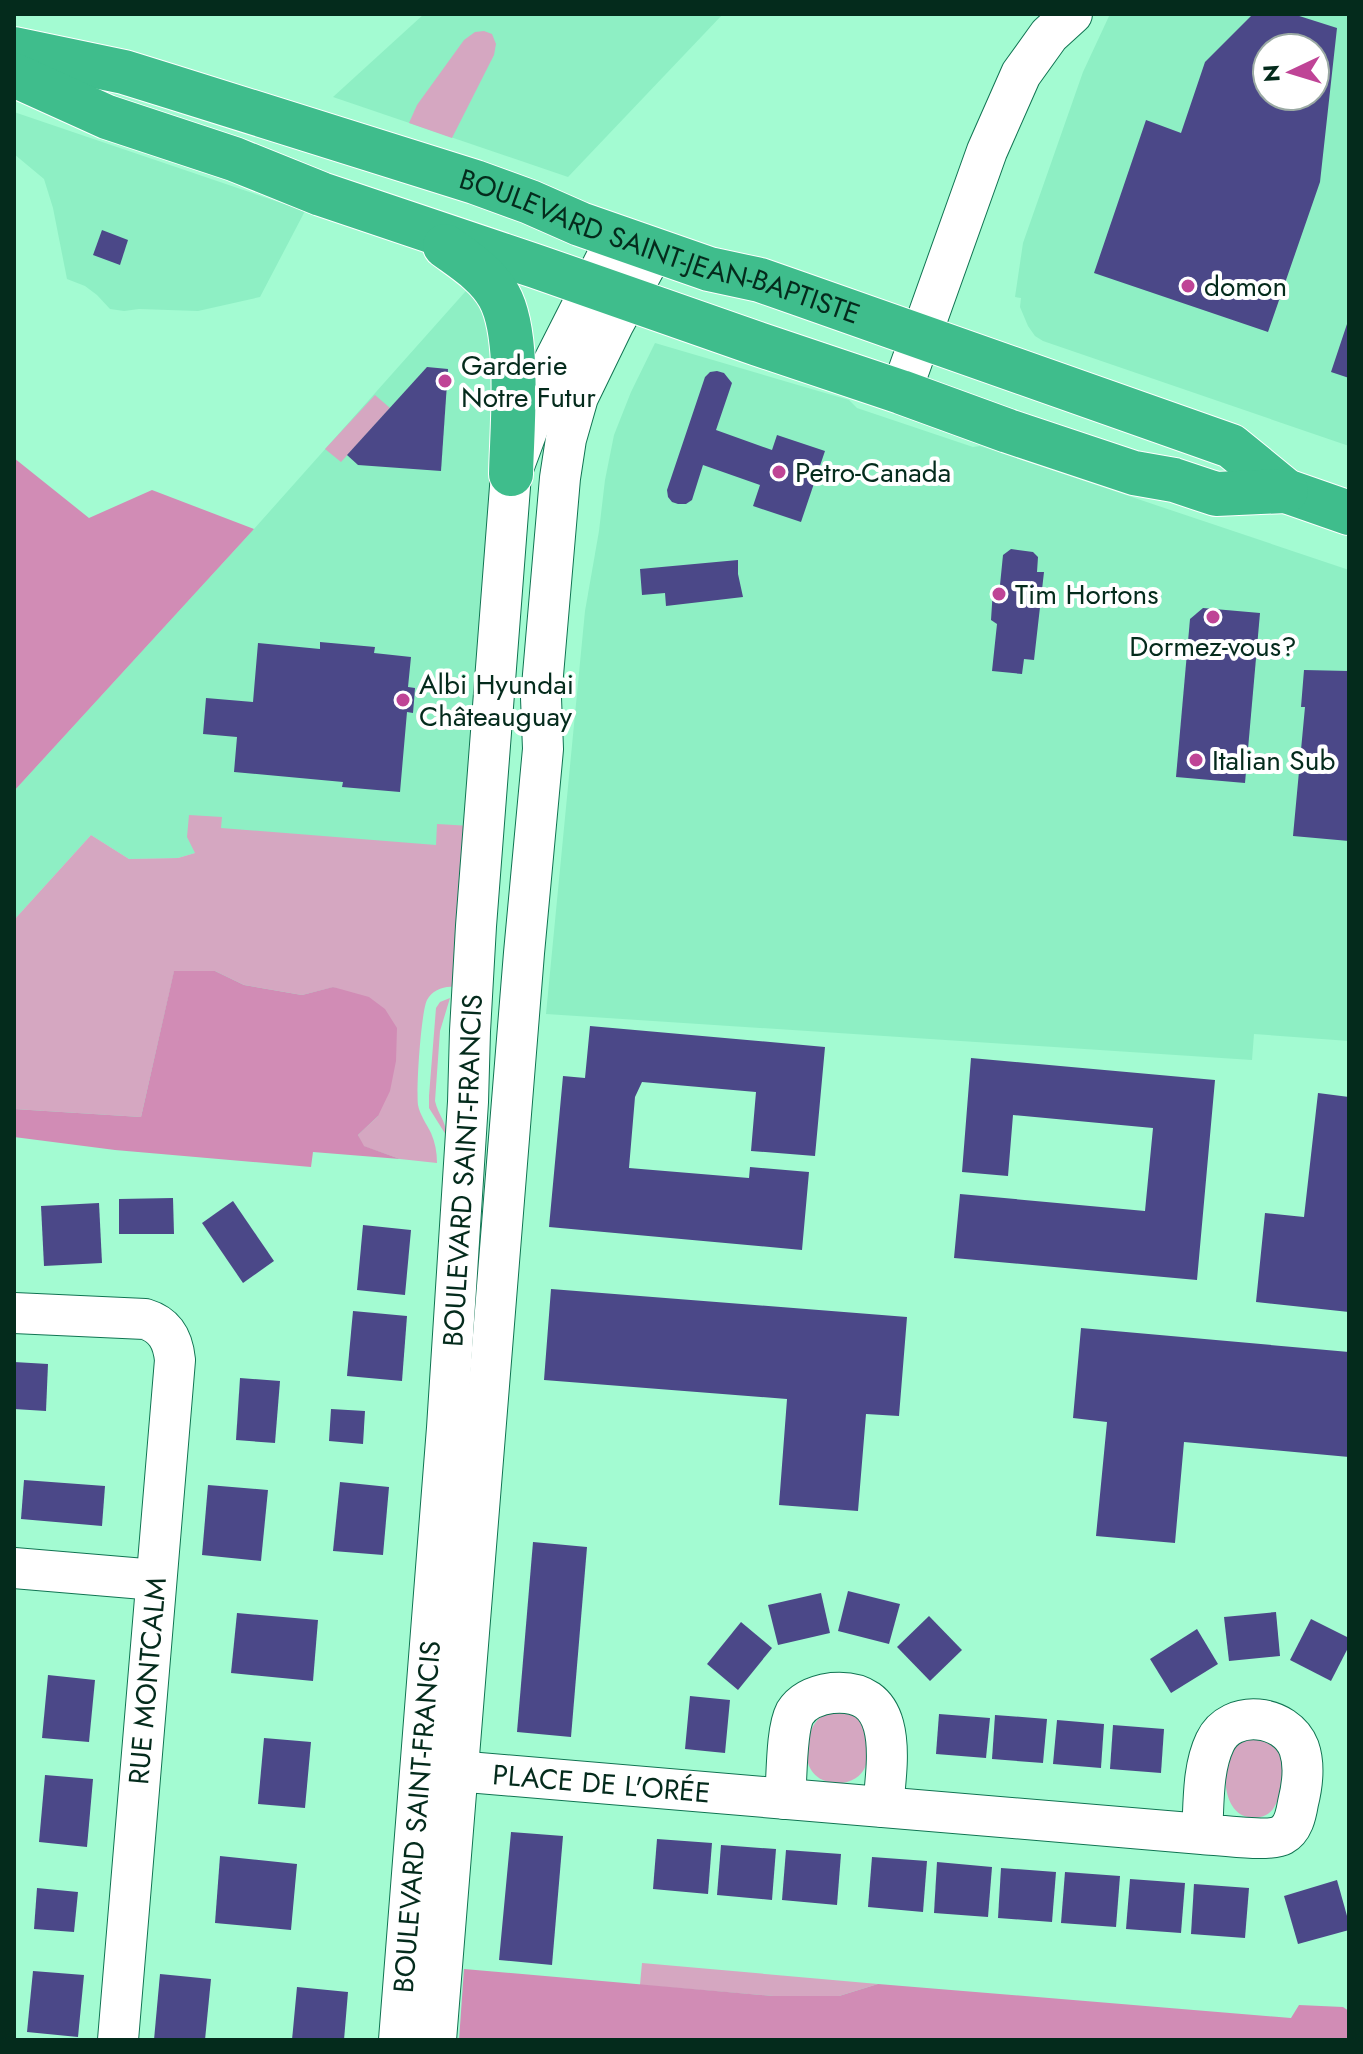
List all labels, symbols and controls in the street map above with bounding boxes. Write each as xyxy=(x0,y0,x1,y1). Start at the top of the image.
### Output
north arrow xyxy=(1251,32,1331,112)
text: N xyxy=(1254,64,1288,83)
street label: BOULEVARD SAINT-JEAN-BAPTISTE xyxy=(454,158,866,335)
place label: domon xyxy=(1204,266,1287,307)
marker: domon xyxy=(1179,277,1197,295)
place label: Garderie Notre Futur xyxy=(461,345,596,418)
marker: Garderie Notre Futur xyxy=(436,372,454,390)
place label: Petro-Canada xyxy=(795,452,951,493)
marker: Petro-Canada xyxy=(770,463,788,481)
place label: Tim Hortons xyxy=(1015,574,1158,615)
marker: Tim Hortons xyxy=(990,585,1008,603)
marker: Dormez-vous? xyxy=(1204,608,1222,626)
place label: Dormez-vous? xyxy=(1129,626,1297,667)
place label: Albi Hyundai Châteauguay xyxy=(419,664,574,737)
marker: Albi Hyundai Châteauguay xyxy=(394,691,412,709)
place label: Italian Sub xyxy=(1212,740,1335,781)
marker: Italian Sub xyxy=(1187,751,1205,769)
street label: BOULEVARD SAINT-FRANCIS xyxy=(432,993,493,1348)
street label: RUE MONTCALM xyxy=(118,1576,177,1786)
street label: BOULEVARD SAINT-FRANCIS xyxy=(383,1639,451,1994)
street label: PLACE DE L'ORÉE xyxy=(491,1754,712,1813)

